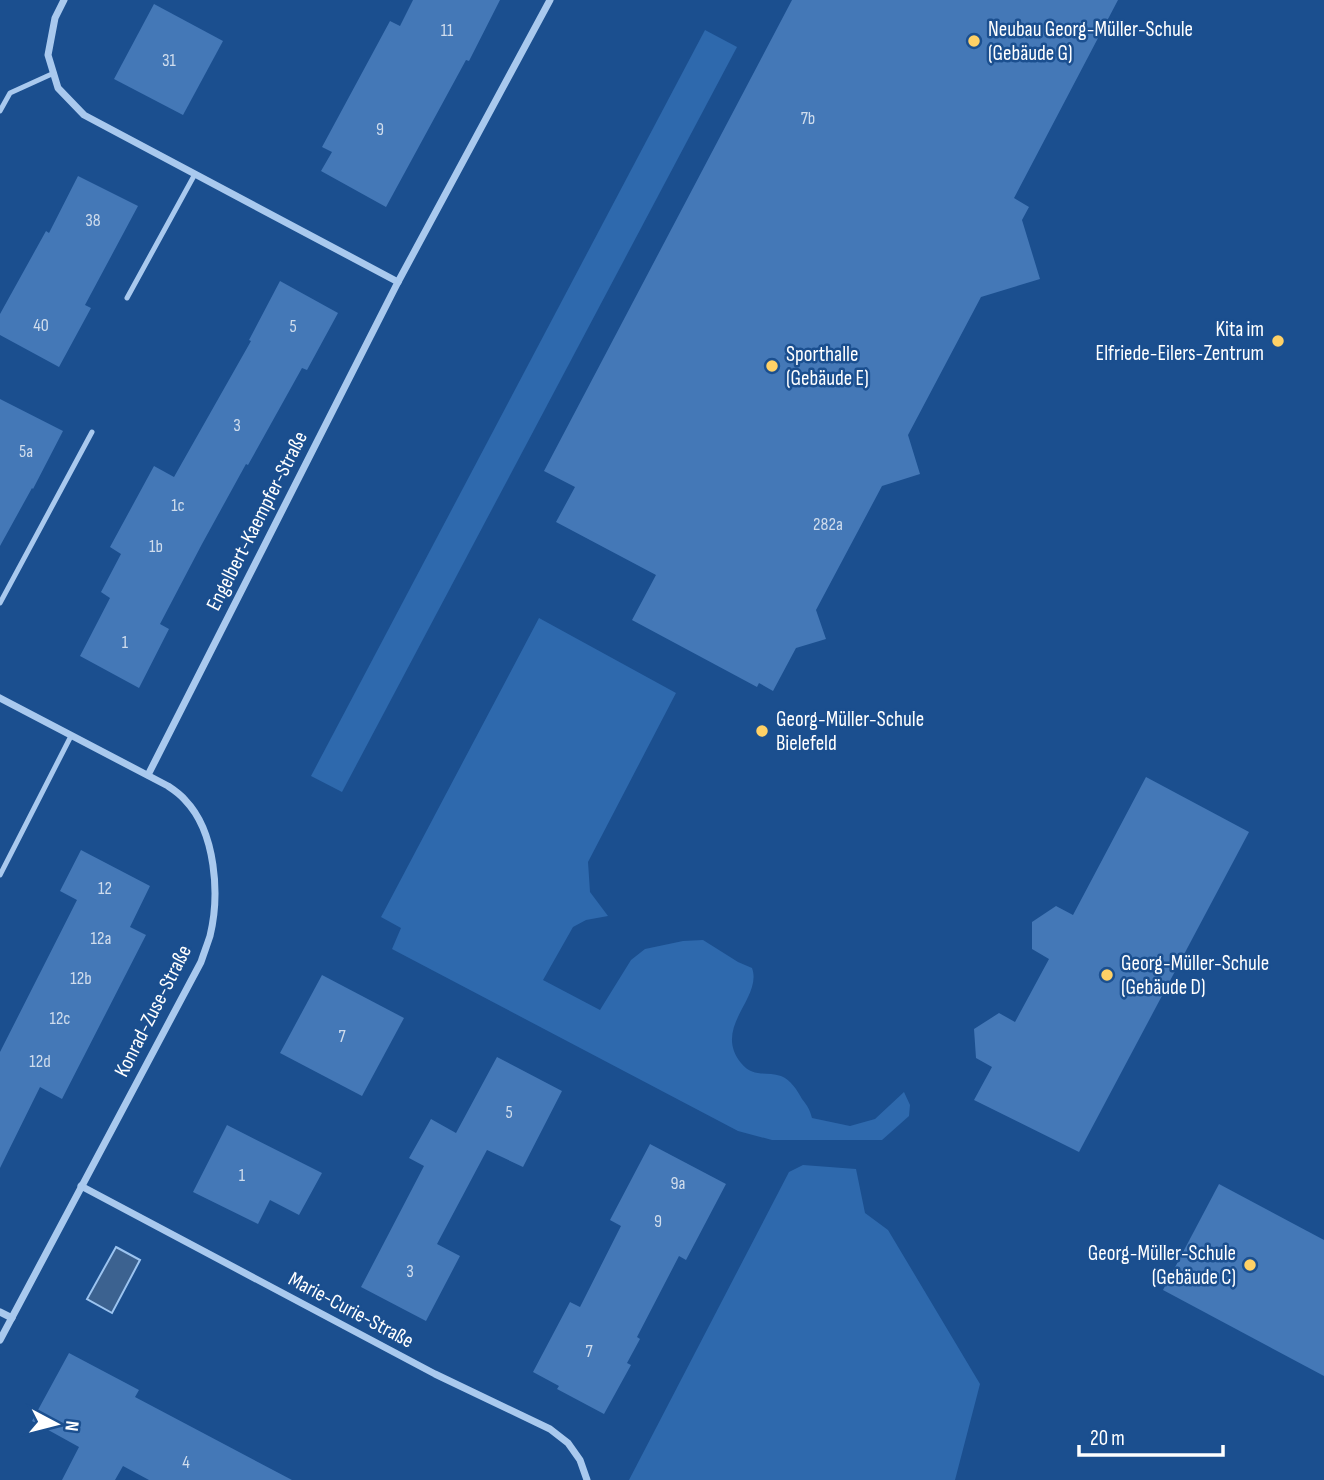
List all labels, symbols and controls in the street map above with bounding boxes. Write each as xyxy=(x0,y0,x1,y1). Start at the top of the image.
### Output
place label: Neubau Georg-Müller-Schule (Gebäude G) xyxy=(988,17,1193,66)
house number: 11 xyxy=(441,20,454,41)
marker: Neubau Georg-Müller-Schule (Gebäude G) xyxy=(966,33,982,49)
house number: 31 xyxy=(162,50,177,71)
house number: 7b xyxy=(801,108,815,129)
house number: 9 xyxy=(376,119,384,140)
house number: 38 xyxy=(85,210,101,231)
house number: 40 xyxy=(33,315,49,336)
house number: 5 xyxy=(289,316,297,337)
place label: Kita im Elfriede-Eilers-Zentrum xyxy=(1095,317,1264,366)
marker: Kita im Elfriede-Eilers-Zentrum xyxy=(1270,333,1286,349)
place label: Sporthalle (Gebäude E) xyxy=(786,342,869,391)
marker: Sporthalle (Gebäude E) xyxy=(764,358,780,374)
house number: 3 xyxy=(233,415,241,436)
street label: Engelbert-Kaempfer-Straße xyxy=(201,427,313,615)
house number: 5a xyxy=(19,441,33,462)
house number: 1c xyxy=(171,495,185,516)
house number: 282a xyxy=(813,514,843,535)
house number: 1b xyxy=(149,536,163,557)
house number: 1 xyxy=(122,632,129,653)
place label: Georg-Müller-Schule Bielefeld xyxy=(776,707,924,756)
marker: Georg-Müller-Schule Bielefeld xyxy=(754,723,770,739)
house number: 12 xyxy=(98,878,112,899)
house number: 12a xyxy=(91,928,111,949)
street label: Konrad-Zuse-Straße xyxy=(109,941,197,1081)
place label: Georg-Müller-Schule (Gebäude D) xyxy=(1121,951,1269,1000)
marker: Georg-Müller-Schule (Gebäude D) xyxy=(1099,967,1115,983)
house number: 12b xyxy=(70,968,92,989)
house number: 12c xyxy=(49,1008,71,1029)
house number: 7 xyxy=(338,1026,346,1047)
house number: 12d xyxy=(29,1051,51,1072)
house number: 5 xyxy=(505,1102,513,1123)
house number: 1 xyxy=(239,1165,246,1186)
house number: 9a xyxy=(671,1173,686,1194)
house number: 9 xyxy=(654,1211,662,1232)
place label: Georg-Müller-Schule (Gebäude C) xyxy=(1088,1241,1236,1290)
marker: Georg-Müller-Schule (Gebäude C) xyxy=(1242,1257,1258,1273)
house number: 3 xyxy=(406,1261,414,1282)
street label: Marie-Curie-Straße xyxy=(284,1267,418,1353)
house number: 7 xyxy=(585,1341,593,1362)
north arrow xyxy=(21,1389,91,1459)
scale bar xyxy=(1079,1414,1222,1458)
text: N xyxy=(59,1419,83,1432)
text: 20 m xyxy=(1090,1426,1125,1451)
house number: 4 xyxy=(182,1452,190,1473)

